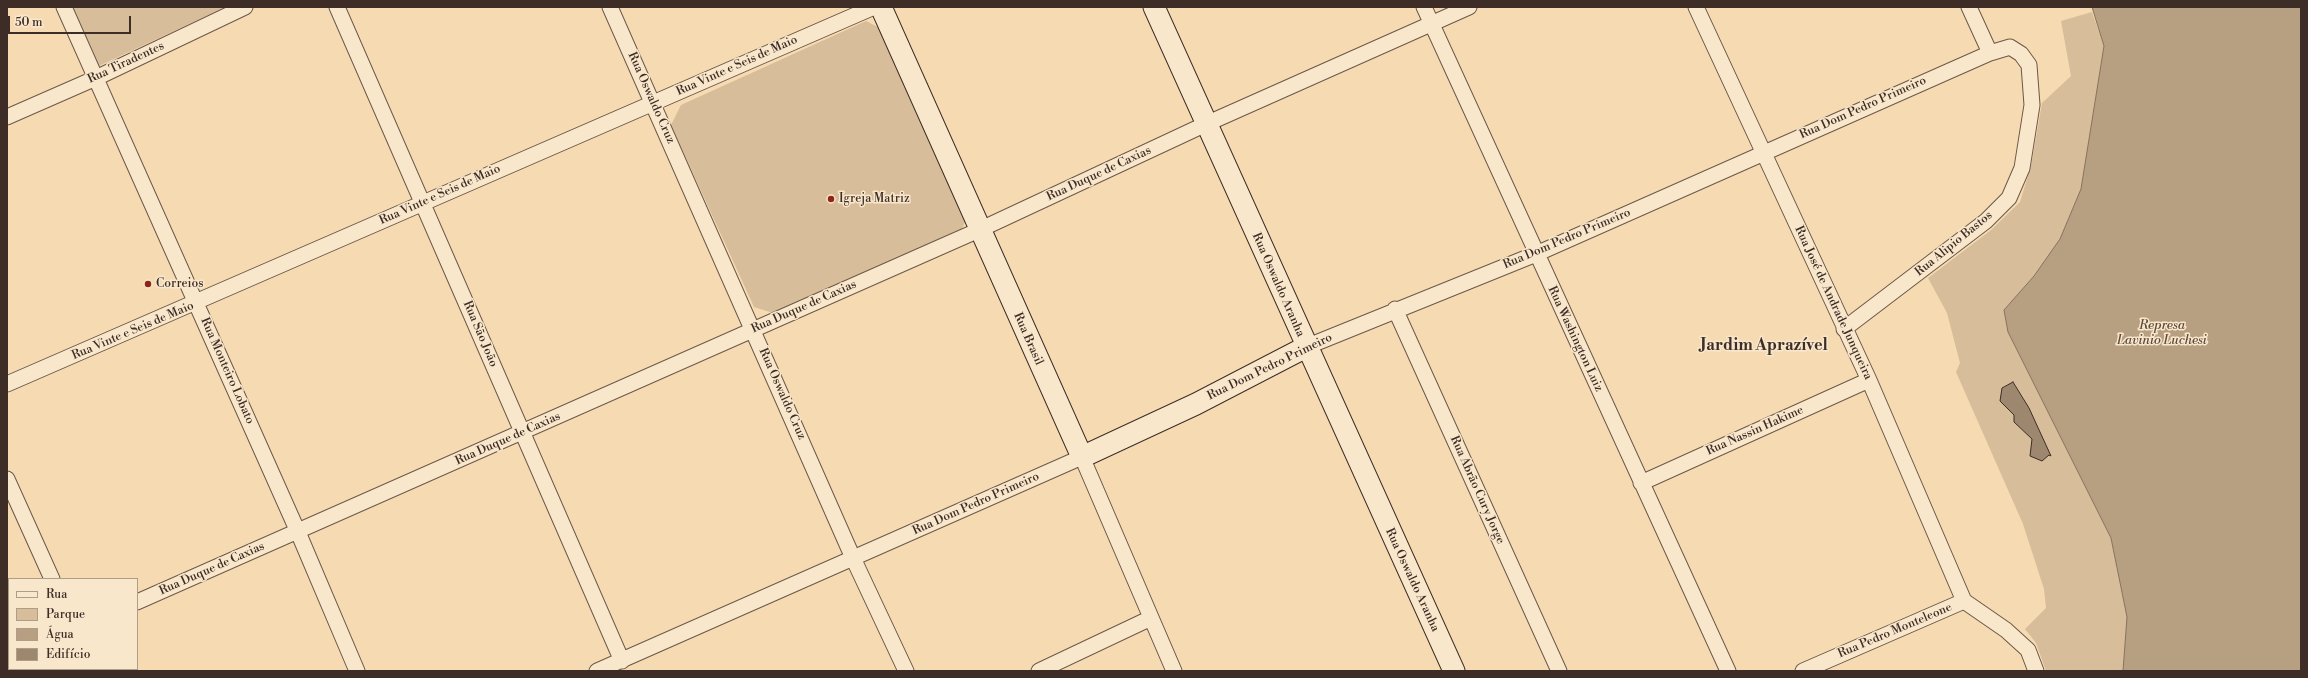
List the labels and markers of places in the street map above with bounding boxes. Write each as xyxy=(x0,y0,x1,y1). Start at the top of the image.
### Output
place label: Igreja Matriz xyxy=(839,192,910,206)
marker: Igreja Matriz xyxy=(826,194,836,204)
place label: Correios xyxy=(156,277,204,291)
marker: Correios xyxy=(143,279,153,289)

